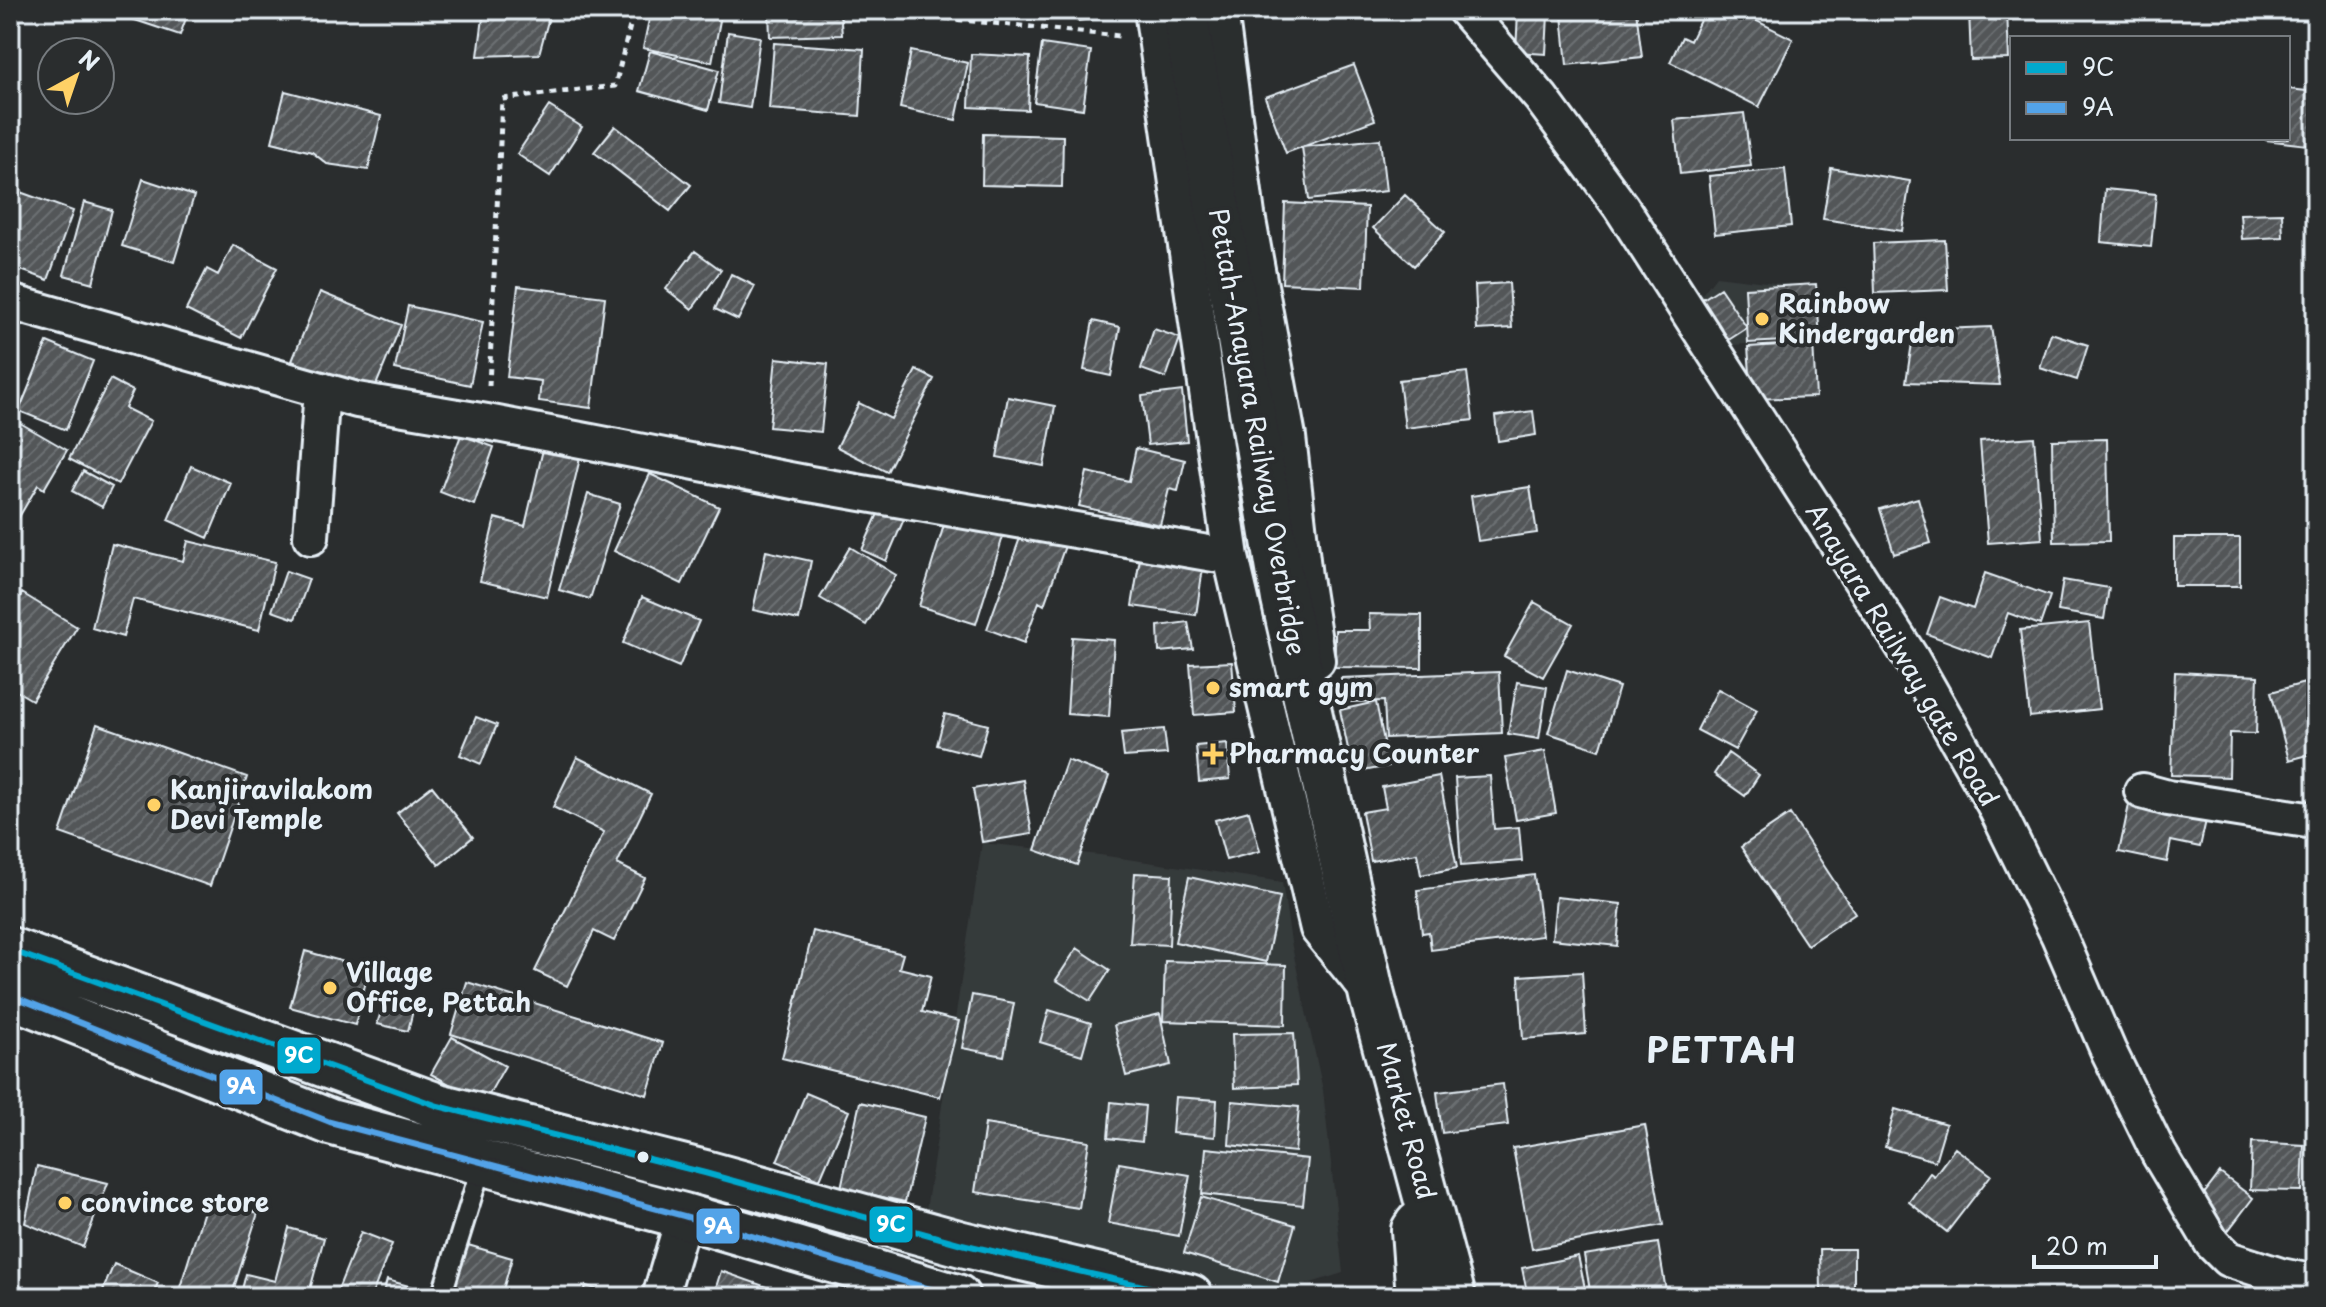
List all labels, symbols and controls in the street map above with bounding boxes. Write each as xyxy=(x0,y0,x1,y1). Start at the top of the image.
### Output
north arrow xyxy=(36,36,116,116)
legend xyxy=(2010,36,2290,140)
text: N xyxy=(73,41,107,78)
text: 9C xyxy=(2082,48,2115,84)
text: 9A xyxy=(2082,88,2114,124)
street label: Pettah-Anayara Railway Overbridge xyxy=(1200,205,1317,658)
place label: Rainbow Kindergarden xyxy=(1778,283,1955,352)
marker: Rainbow Kindergarden xyxy=(1753,310,1771,328)
street label: Anayara Railway gate Road xyxy=(1797,495,2010,813)
place label: smart gym xyxy=(1229,667,1374,706)
marker: smart gym xyxy=(1204,679,1222,697)
place label: Pharmacy Counter xyxy=(1229,733,1480,772)
marker: Pharmacy Counter xyxy=(1204,745,1222,763)
place label: Kanjiravilakom Devi Temple xyxy=(170,769,373,838)
marker: Kanjiravilakom Devi Temple xyxy=(145,796,163,814)
place label: Village Office, Pettah xyxy=(346,952,531,1021)
marker: Village Office, Pettah xyxy=(321,979,339,997)
district label: PETTAH xyxy=(1646,1023,1798,1075)
line badge: 9C xyxy=(276,1036,322,1075)
text: 9C xyxy=(284,1037,314,1070)
street label: Market Road xyxy=(1368,1037,1447,1204)
line badge: 9A xyxy=(218,1068,264,1106)
text: 9A xyxy=(226,1068,256,1101)
unlabelled marker xyxy=(635,1149,651,1165)
place label: convince store xyxy=(81,1182,269,1221)
marker: convince store xyxy=(56,1194,74,1212)
line badge: 9C xyxy=(868,1205,914,1244)
text: 9C xyxy=(876,1206,906,1239)
line badge: 9A xyxy=(695,1207,741,1245)
text: 9A xyxy=(703,1208,733,1241)
scale bar xyxy=(2034,1219,2156,1269)
text: 20 m xyxy=(2046,1227,2108,1263)

